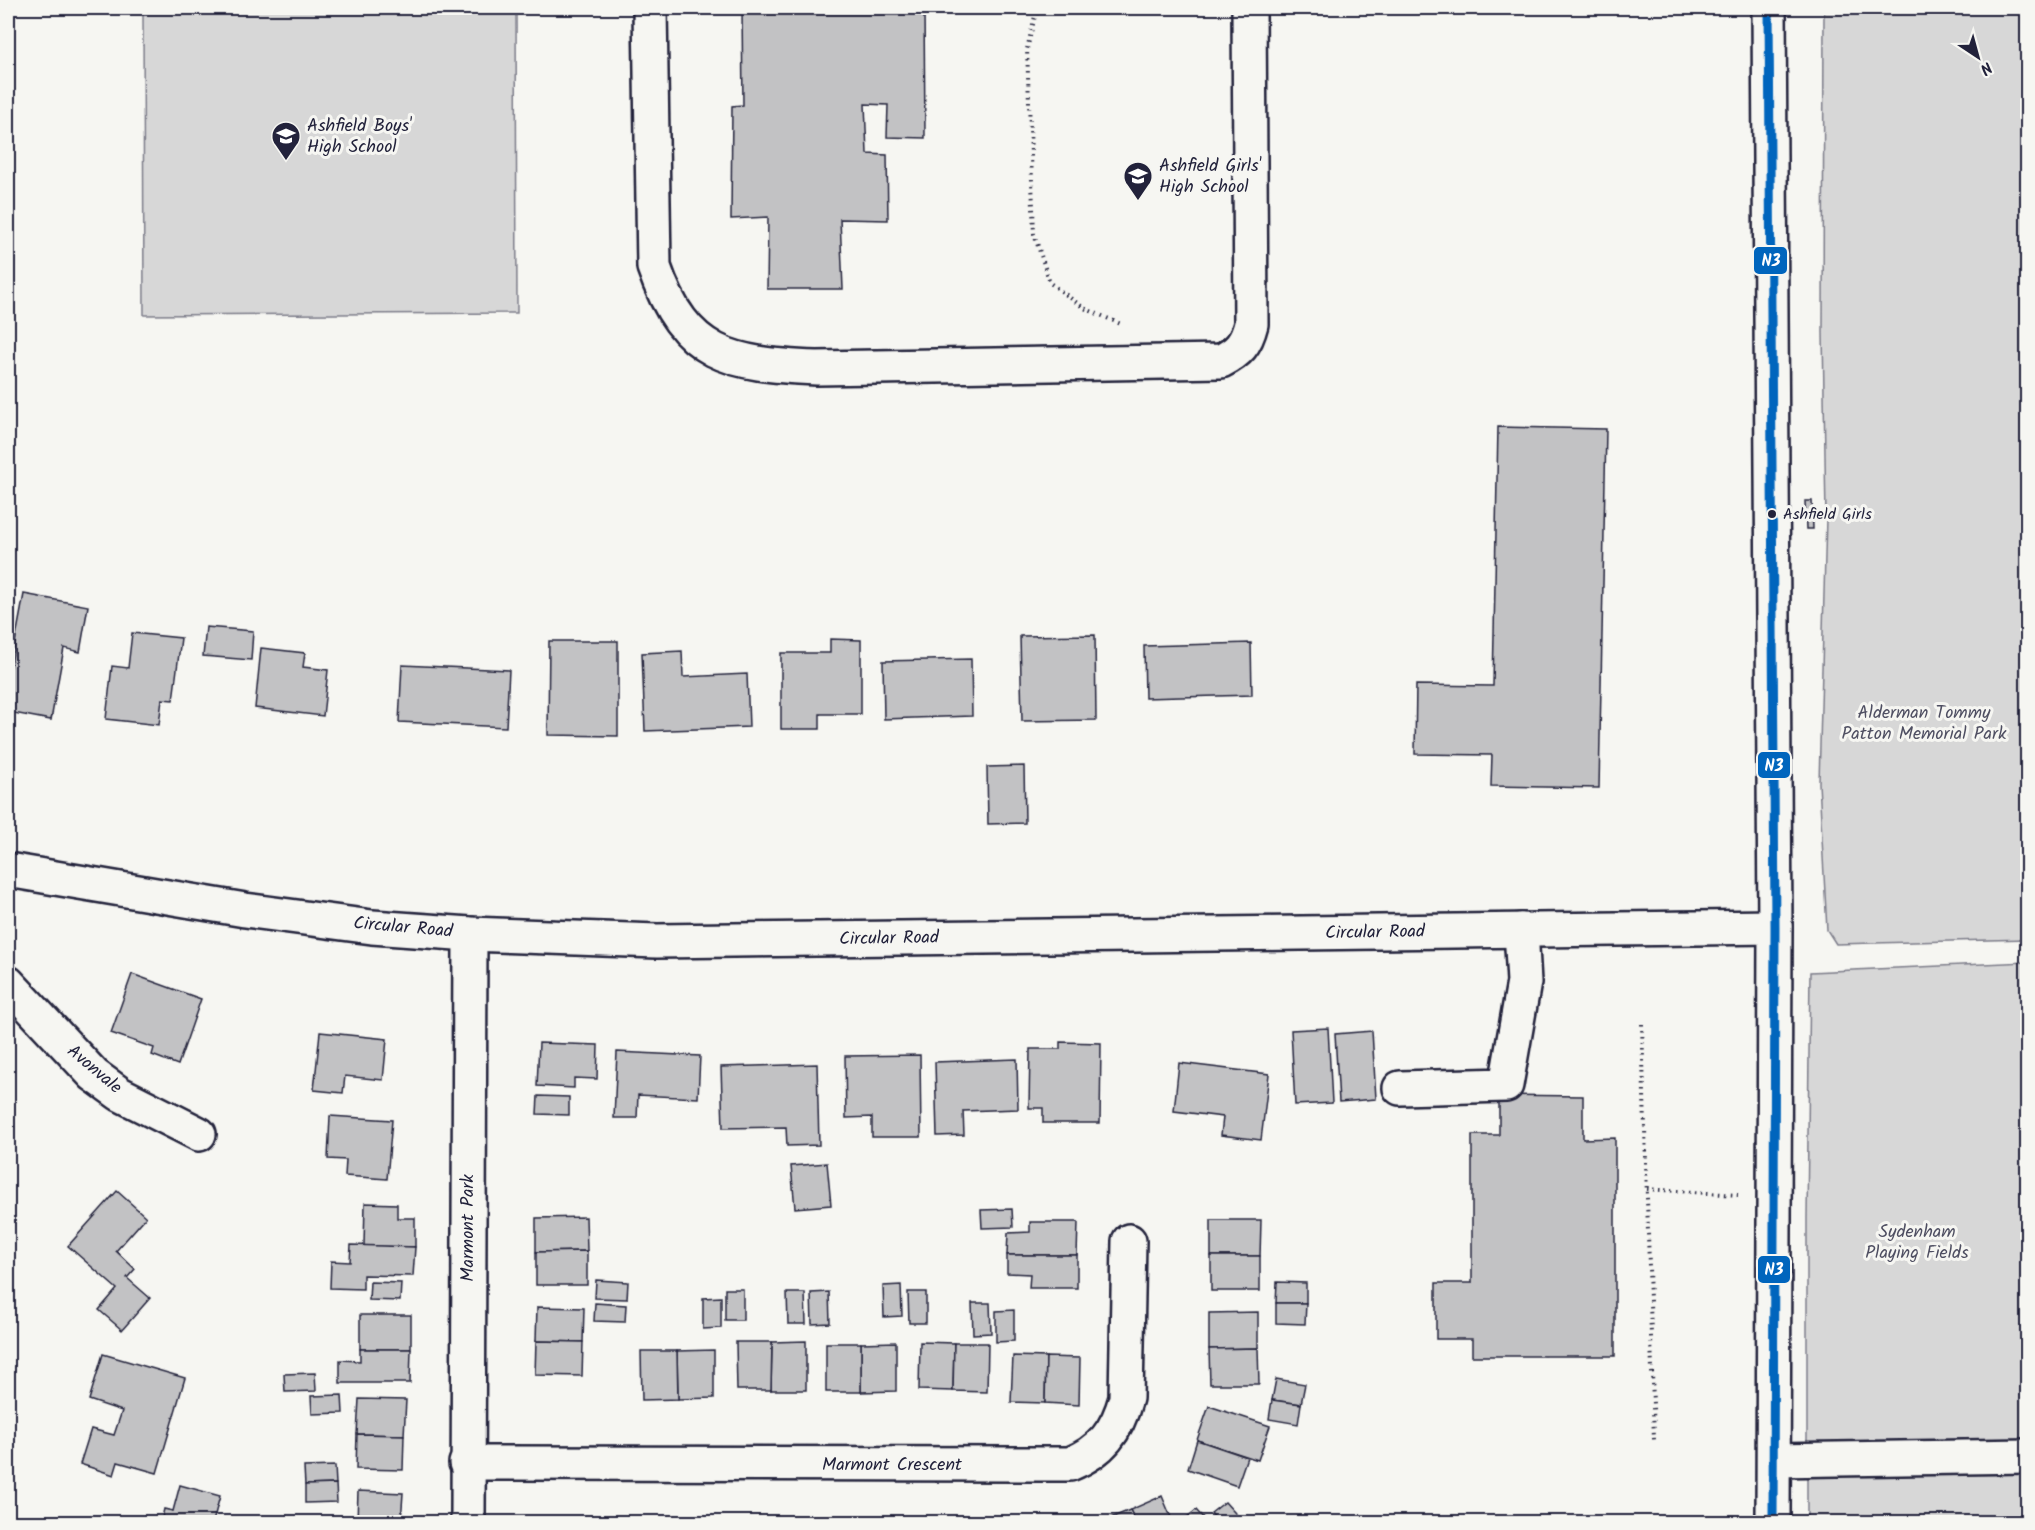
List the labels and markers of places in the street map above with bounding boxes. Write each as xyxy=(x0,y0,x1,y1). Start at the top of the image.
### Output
place label: Ashfield Boys' High School xyxy=(307,112,412,162)
school or university icon: Ashfield Boys' High School xyxy=(270,120,302,162)
place label: Ashfield Girls' High School xyxy=(1159,152,1262,202)
school or university icon: Ashfield Girls' High School xyxy=(1122,160,1154,202)
place label: Ashfield Girls xyxy=(1783,502,1872,527)
marker: Ashfield Girls xyxy=(1766,508,1778,520)

